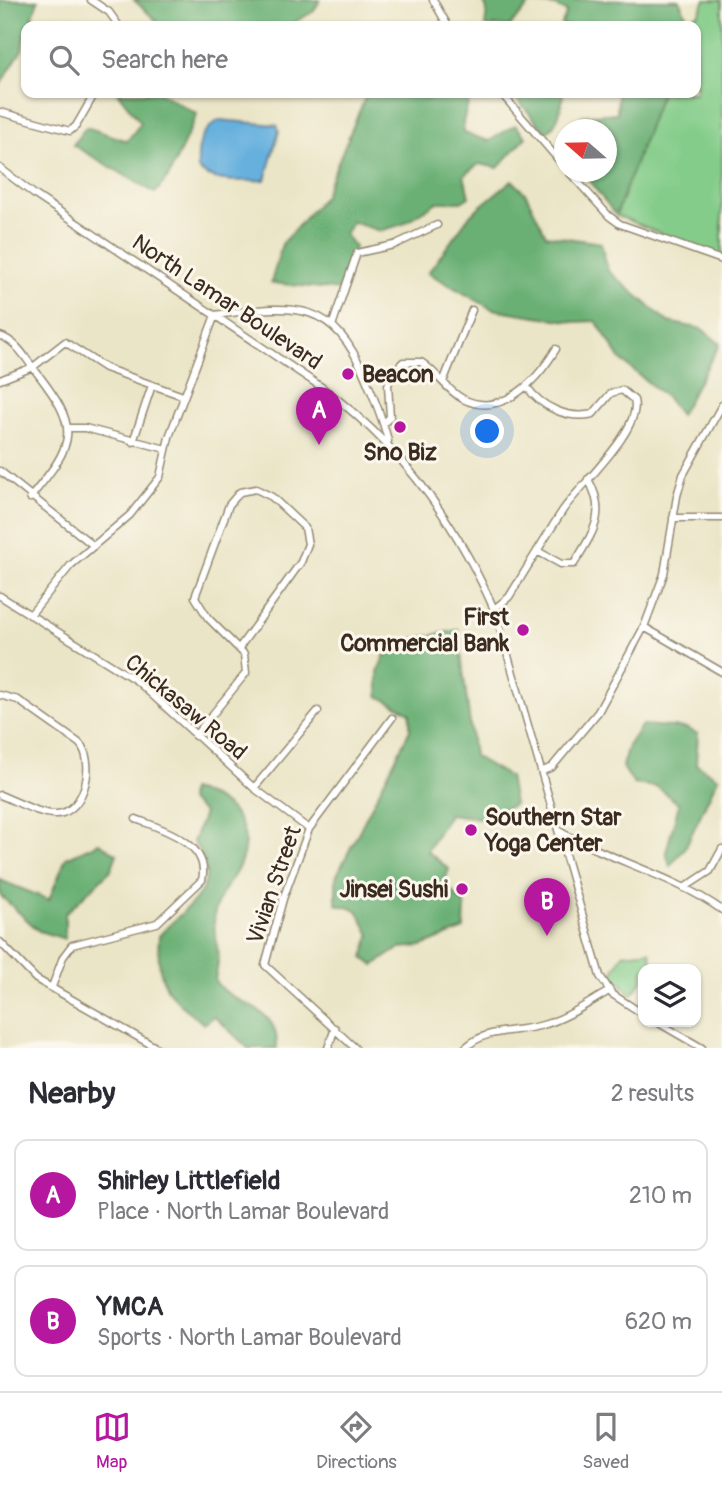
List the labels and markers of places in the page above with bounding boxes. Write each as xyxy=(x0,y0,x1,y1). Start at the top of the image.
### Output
place label: Beacon xyxy=(362,360,434,389)
marker: Beacon xyxy=(340,366,356,382)
pin: A xyxy=(296,387,342,445)
marker: Sno Biz xyxy=(392,419,408,435)
place label: Sno Biz xyxy=(363,438,437,467)
place label: First Commercial Bank xyxy=(340,603,510,658)
marker: First Commercial Bank xyxy=(515,622,531,638)
place label: Southern Star Yoga Center xyxy=(484,803,622,858)
marker: Southern Star Yoga Center xyxy=(463,822,479,838)
place label: Jinsei Sushi xyxy=(339,875,448,904)
pin: B xyxy=(524,878,570,936)
marker: Jinsei Sushi xyxy=(454,881,470,897)

